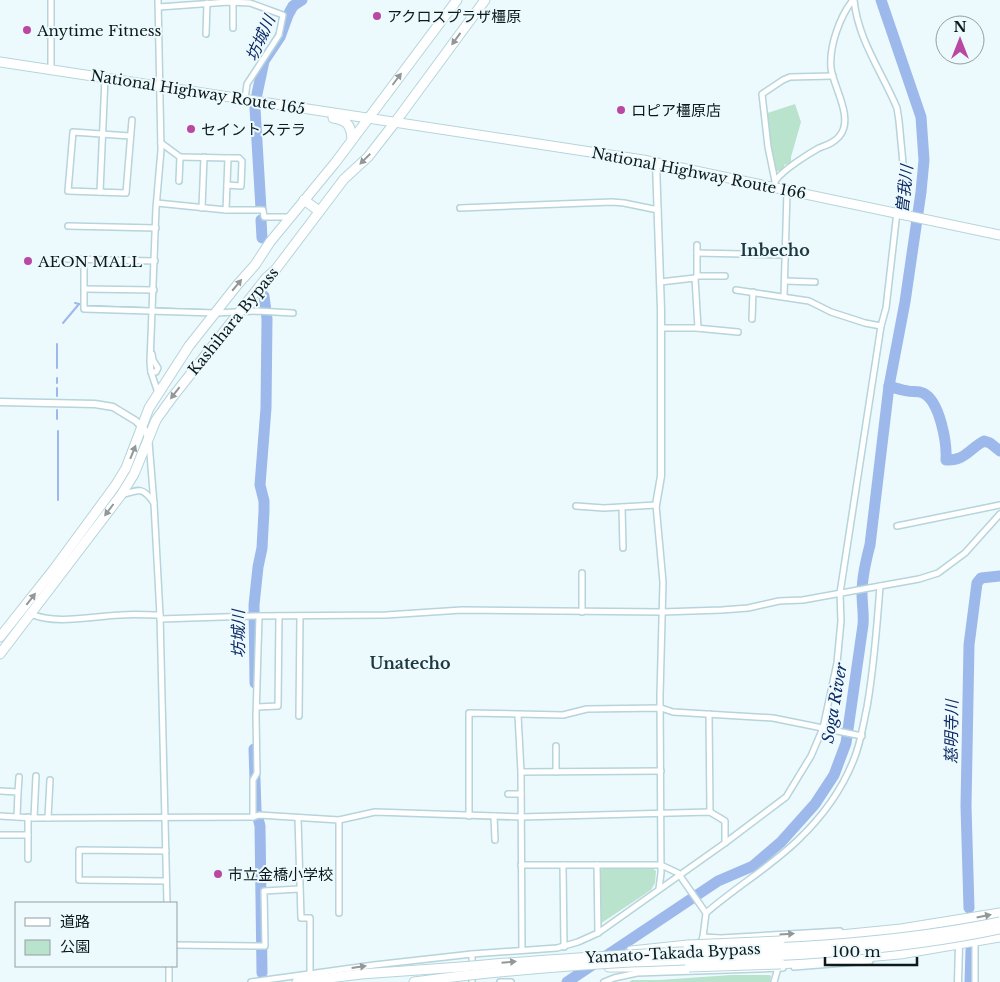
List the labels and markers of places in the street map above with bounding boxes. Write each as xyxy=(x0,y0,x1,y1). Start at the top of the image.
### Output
place label: アクロスプラザ橿原 xyxy=(387,7,521,26)
marker: アクロスプラザ橿原 xyxy=(371,10,383,22)
place label: Anytime Fitness xyxy=(36,21,162,40)
marker: Anytime Fitness xyxy=(21,24,33,36)
place label: ロピア橿原店 xyxy=(631,101,721,120)
marker: ロピア橿原店 xyxy=(615,104,627,116)
place label: セイントステラ xyxy=(201,120,306,139)
marker: セイントステラ xyxy=(185,123,197,135)
place label: AEON MALL xyxy=(37,252,142,271)
marker: AEON MALL xyxy=(22,255,34,267)
place label: 市立金橋小学校 xyxy=(228,865,333,884)
marker: 市立金橋小学校 xyxy=(212,868,224,880)

